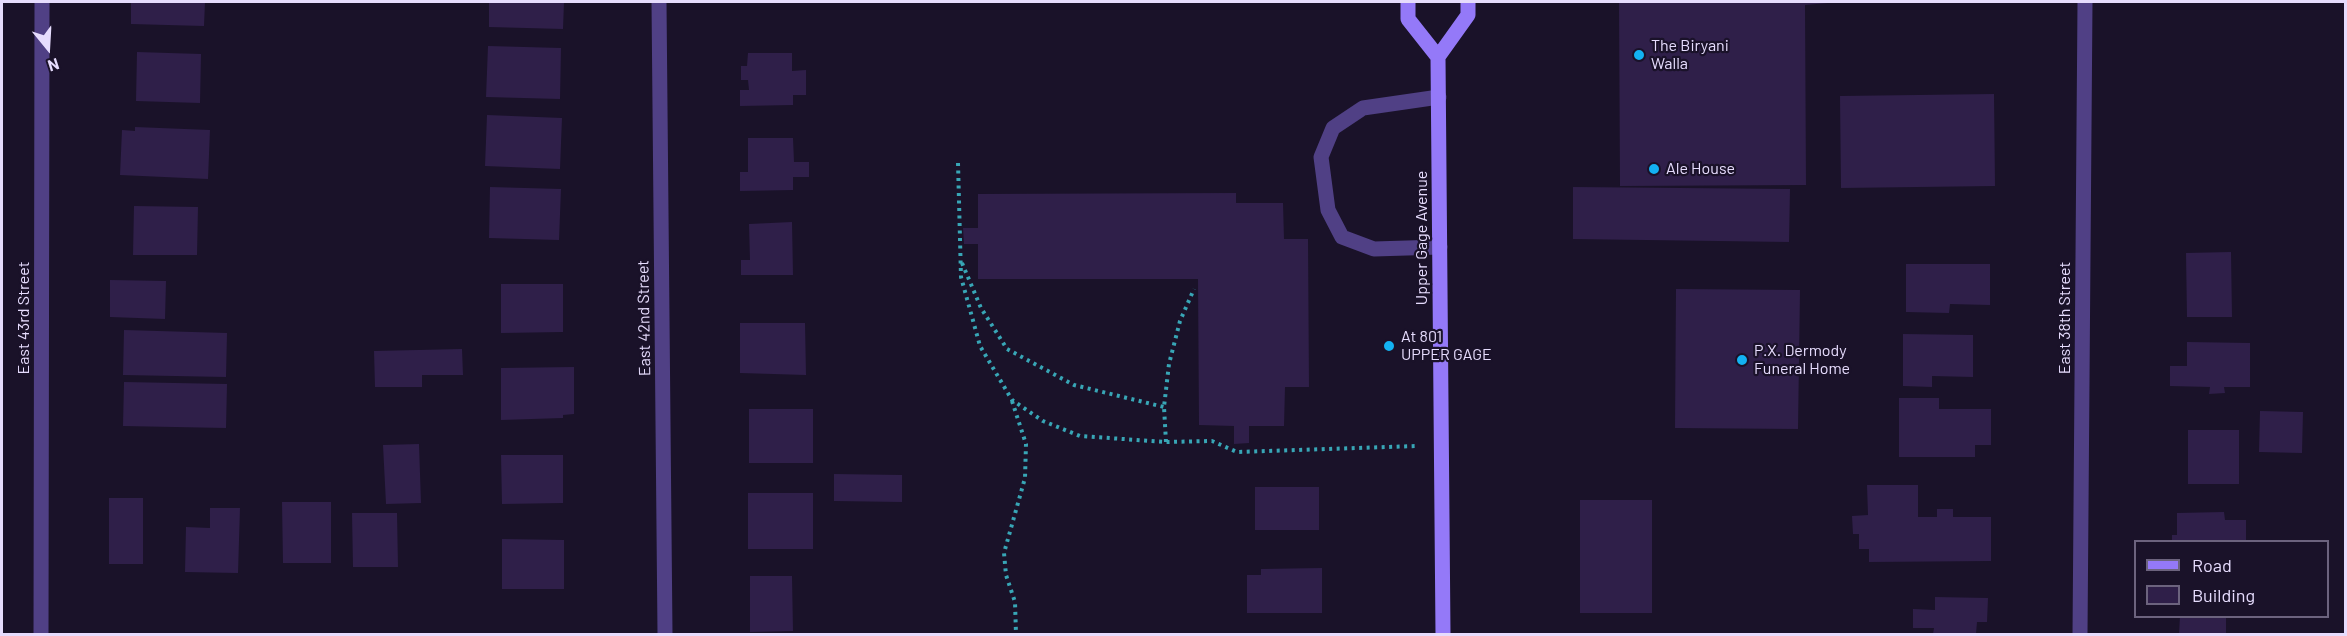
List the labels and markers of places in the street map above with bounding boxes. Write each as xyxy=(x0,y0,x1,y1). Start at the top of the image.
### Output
place label: The Biryani Walla xyxy=(1651,36,1729,74)
marker: The Biryani Walla xyxy=(1632,48,1646,62)
place label: Ale House xyxy=(1666,159,1735,179)
marker: Ale House xyxy=(1647,162,1661,176)
place label: At 801 UPPER GAGE xyxy=(1401,327,1492,365)
marker: At 801 UPPER GAGE xyxy=(1382,339,1396,353)
place label: P.X. Dermody Funeral Home xyxy=(1754,341,1850,379)
marker: P.X. Dermody Funeral Home xyxy=(1735,353,1749,367)

